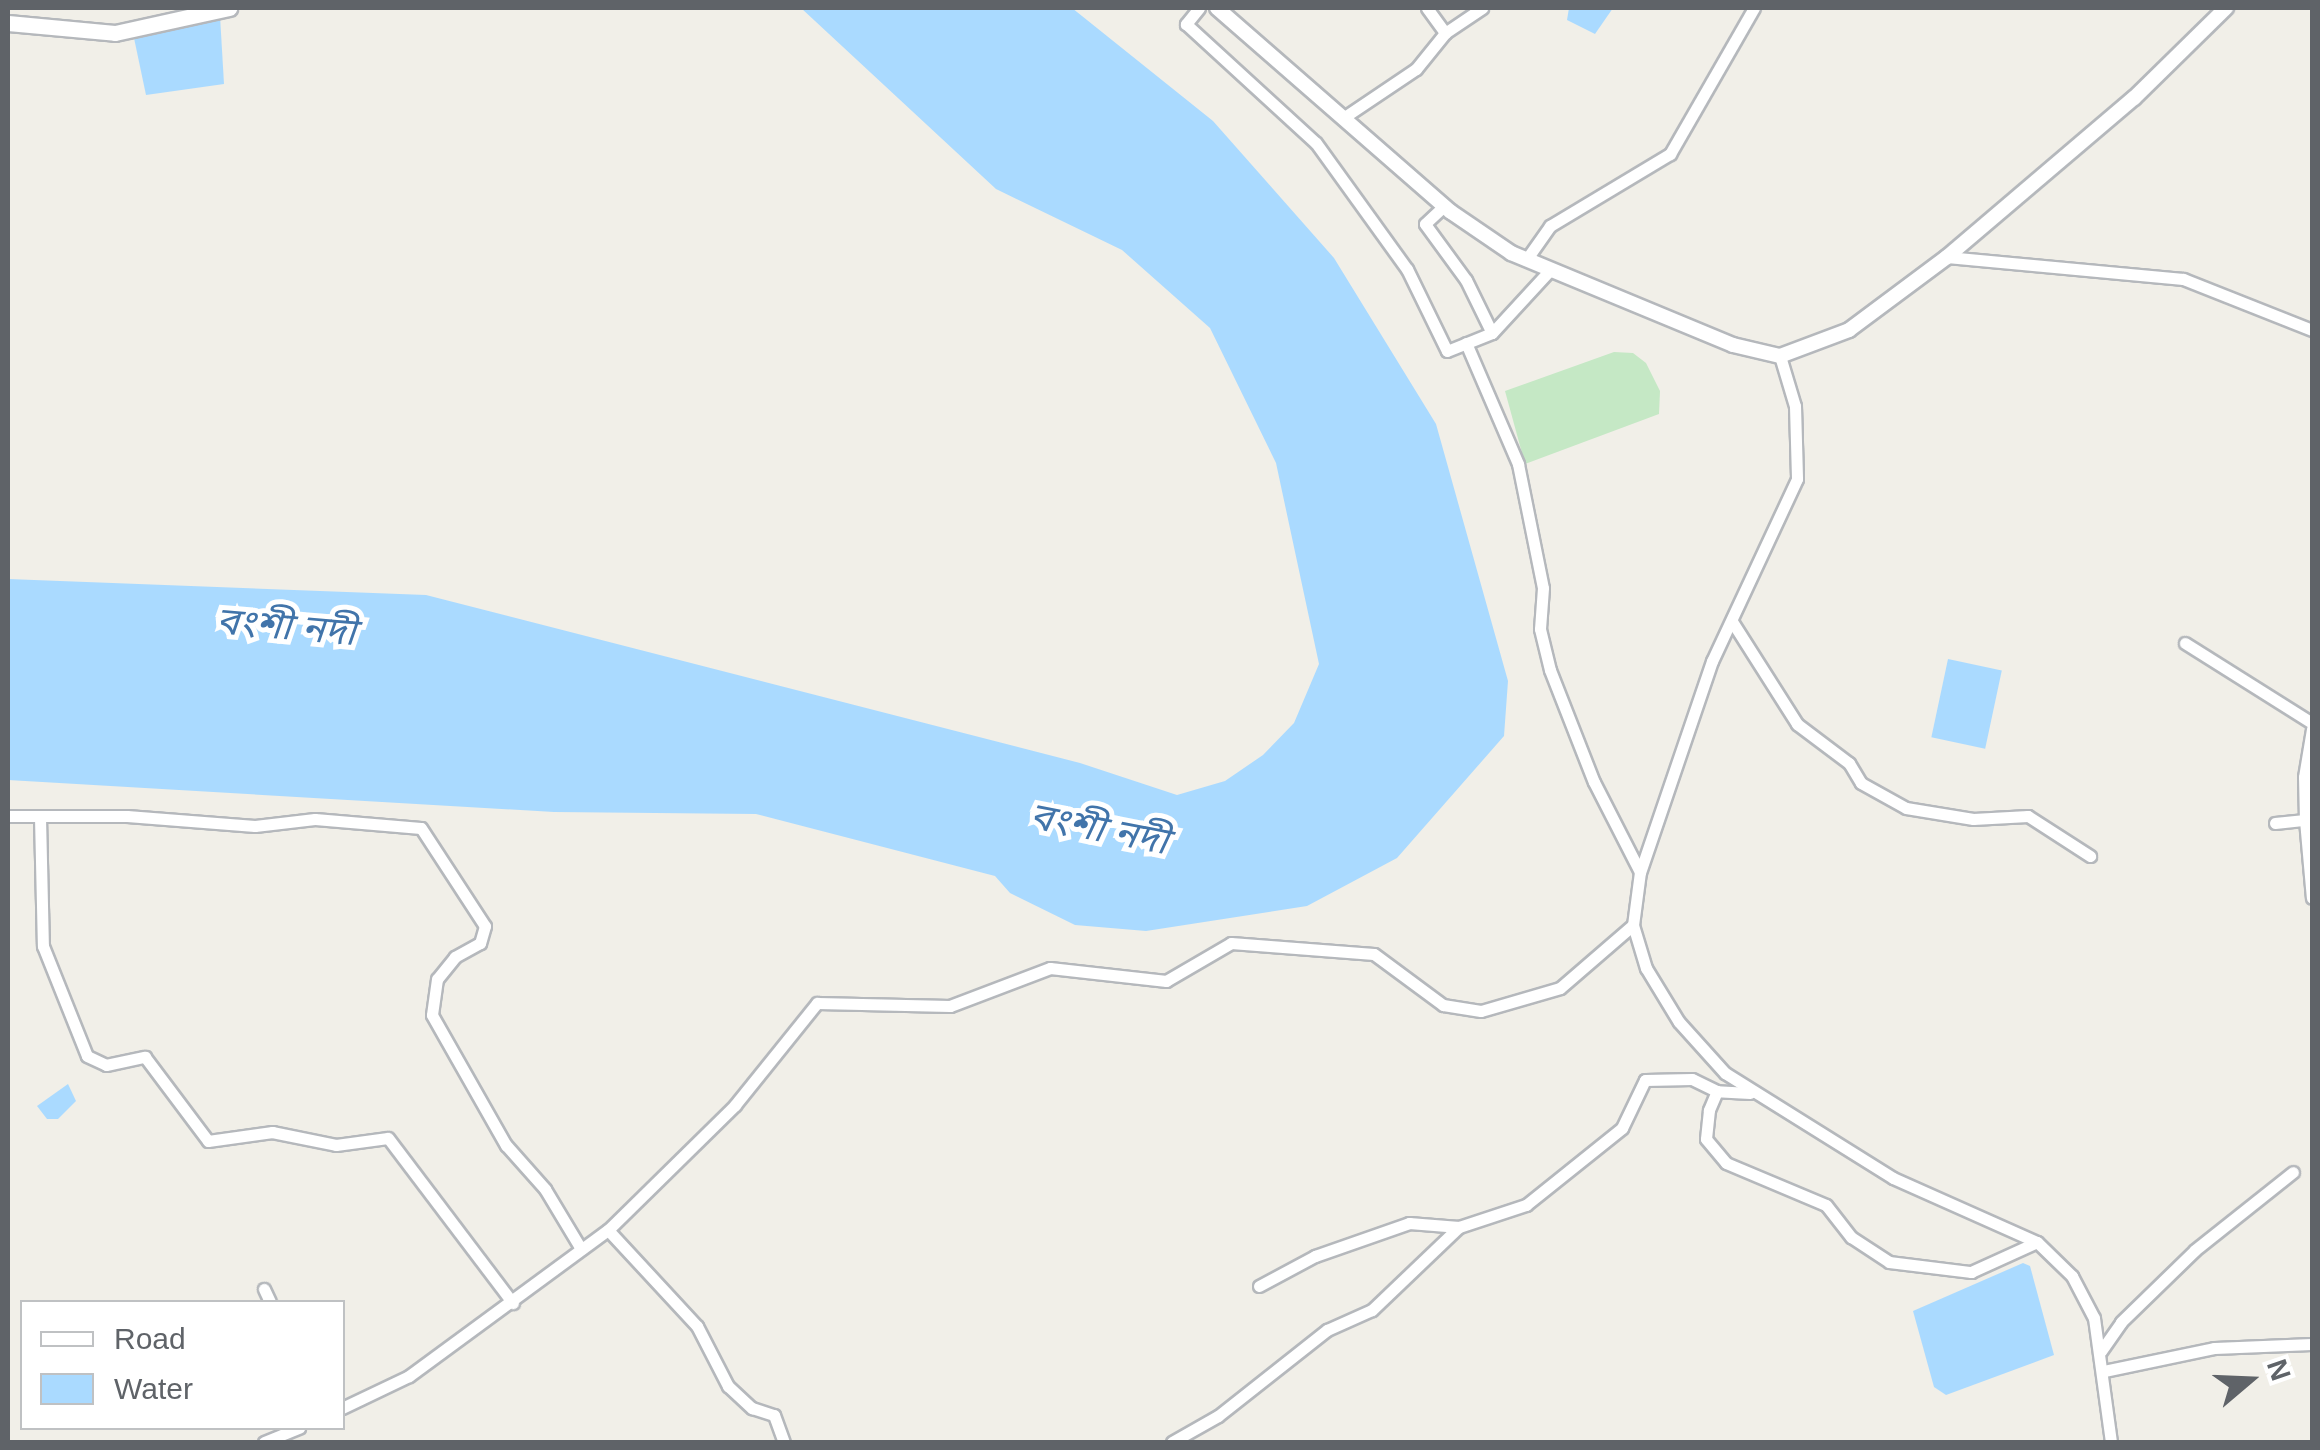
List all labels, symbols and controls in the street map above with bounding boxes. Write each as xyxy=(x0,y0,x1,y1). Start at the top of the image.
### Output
water label: বংশী নদী xyxy=(214,598,358,656)
water label: বংশী নদী xyxy=(1026,793,1172,865)
legend xyxy=(20,1300,345,1430)
text: Road xyxy=(114,1322,186,1355)
north arrow xyxy=(2200,1330,2300,1430)
text: N xyxy=(2261,1355,2297,1385)
text: Water xyxy=(114,1372,193,1405)

